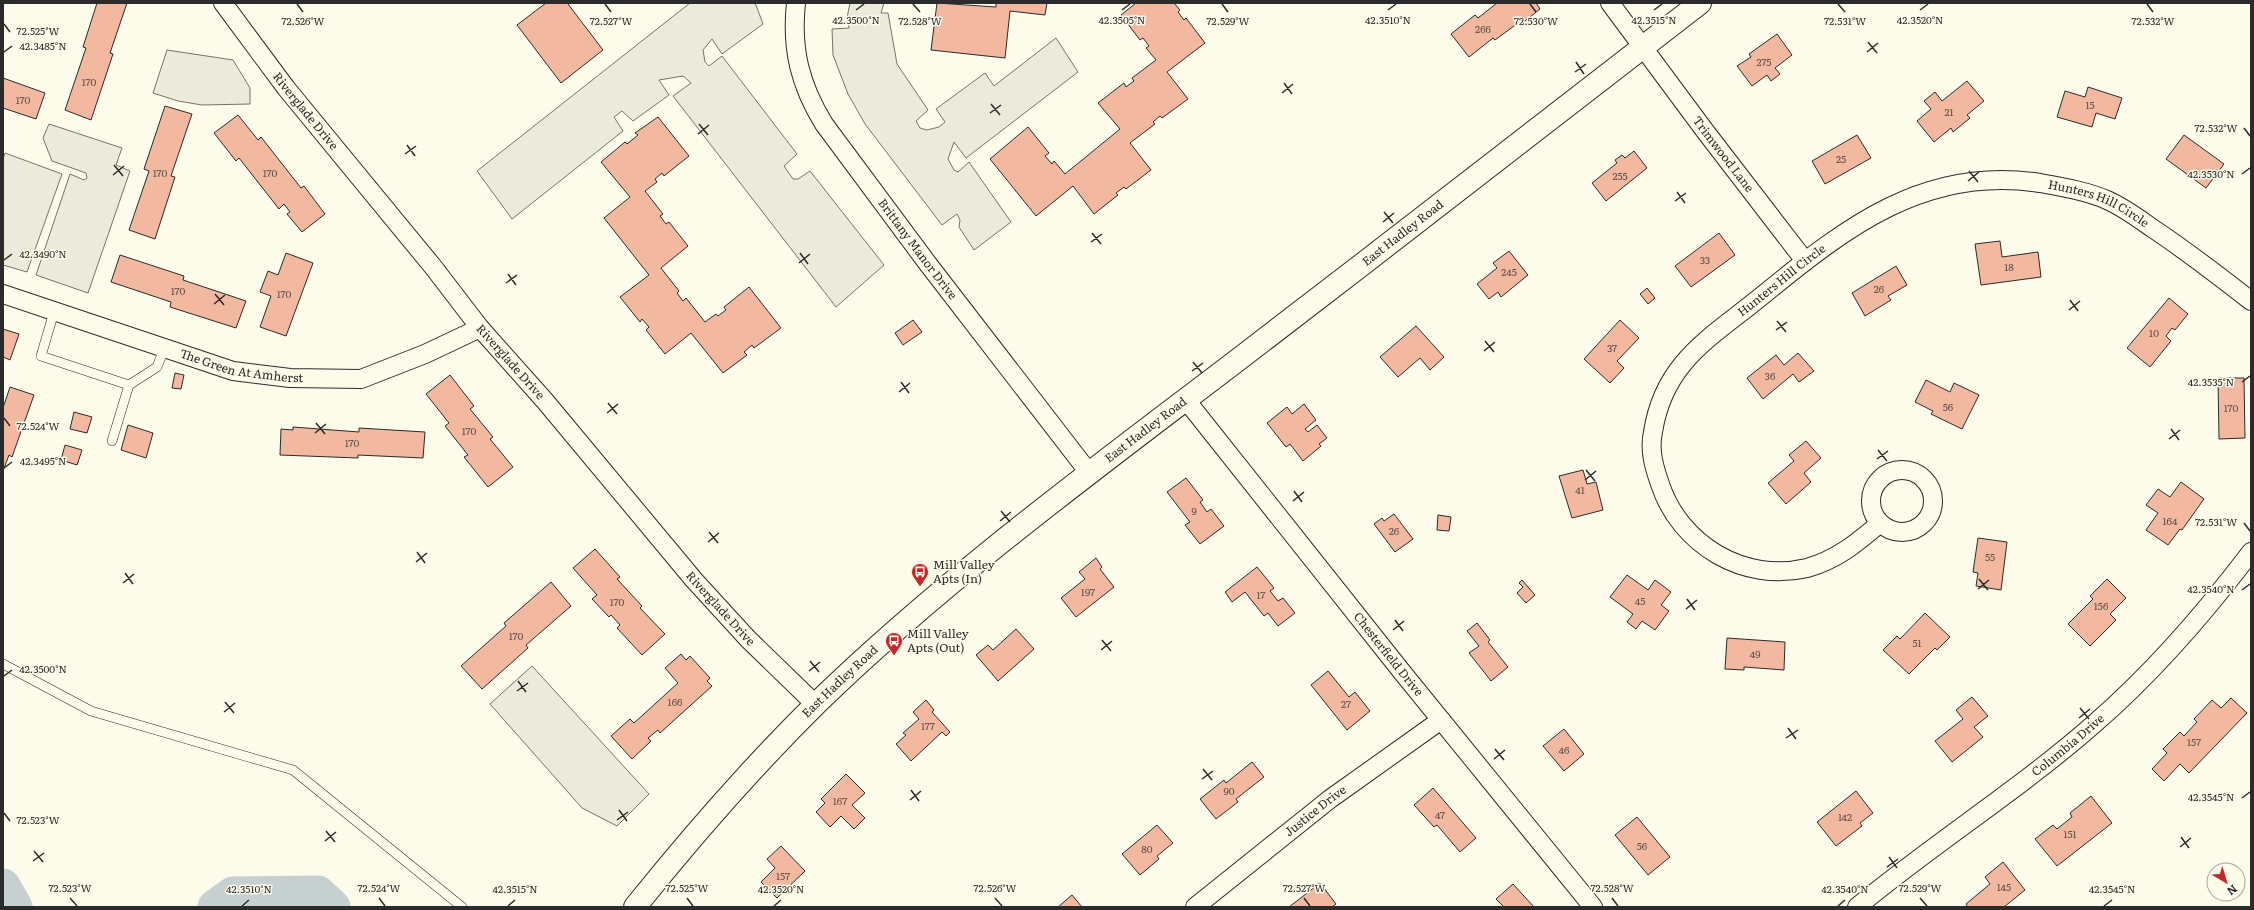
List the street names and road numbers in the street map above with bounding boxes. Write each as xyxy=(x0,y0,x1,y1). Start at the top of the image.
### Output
street label: Riverglade Drive xyxy=(269,68,343,153)
street label: Trimwood Lane xyxy=(1689,112,1759,196)
street label: Hunters Hill Circle xyxy=(2047,175,2153,231)
street label: Brittany Manor Drive xyxy=(874,194,962,303)
street label: East Hadley Road xyxy=(1358,194,1447,270)
street label: Hunters Hill Circle xyxy=(1733,239,1829,320)
street label: Riverglade Drive xyxy=(473,320,549,403)
street label: The Green At Amherst xyxy=(178,344,303,386)
street label: East Hadley Road xyxy=(1100,392,1190,466)
street label: Riverglade Drive xyxy=(682,567,760,649)
street label: Chesterfield Drive xyxy=(1350,608,1428,700)
street label: East Hadley Road xyxy=(797,640,882,721)
street label: Columbia Drive xyxy=(2027,709,2108,780)
street label: Justice Drive xyxy=(1280,780,1349,840)

